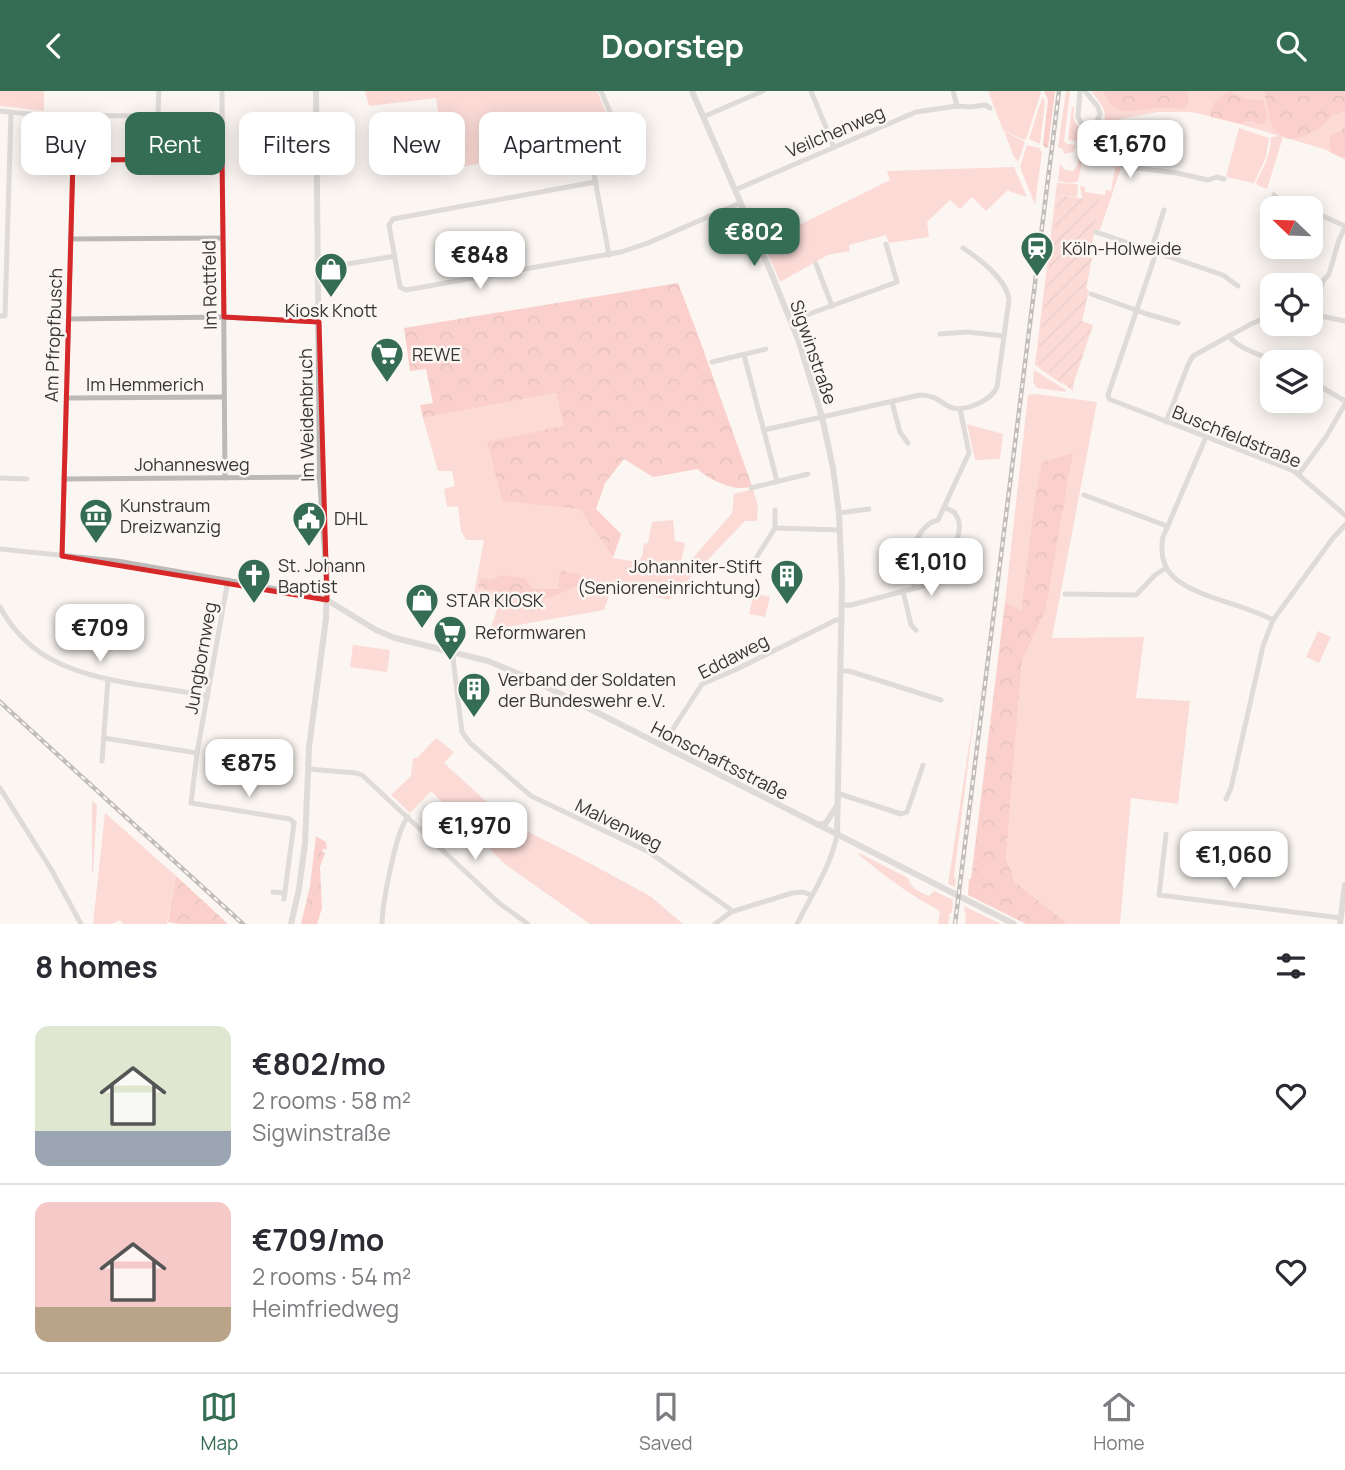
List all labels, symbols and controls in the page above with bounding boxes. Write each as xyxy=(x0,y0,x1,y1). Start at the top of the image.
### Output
text: Doorstep xyxy=(601,24,744,68)
icon: back xyxy=(35,27,73,65)
icon: search xyxy=(1272,27,1310,65)
street label: Veilchenweg xyxy=(782,99,888,163)
chip: Buy xyxy=(21,112,111,175)
chip: Rent xyxy=(125,112,225,175)
chip: Filters xyxy=(239,112,355,175)
chip: New xyxy=(369,112,465,175)
chip: Apartment xyxy=(479,112,646,175)
pin: €1,670 xyxy=(1073,120,1187,180)
text: €1,670 xyxy=(1093,127,1167,159)
north arrow xyxy=(1260,196,1323,259)
map controls xyxy=(1260,196,1323,413)
pin: €802 xyxy=(713,209,795,268)
text: €802 xyxy=(725,215,783,247)
station icon: Köln-Holweide xyxy=(1018,229,1056,278)
pin: €848 xyxy=(439,231,521,291)
place label: Köln-Holweide xyxy=(1062,236,1182,260)
text: €848 xyxy=(451,238,509,270)
street label: Im Rottfeld xyxy=(196,240,222,330)
shop icon: Kiosk Knott xyxy=(312,250,350,299)
street label: Am Pfropfbusch xyxy=(39,267,67,403)
button: locate xyxy=(1260,273,1323,336)
street label: Sigwinstraße xyxy=(785,297,843,407)
place label: Kiosk Knott xyxy=(285,298,377,322)
supermarket icon: REWE xyxy=(368,335,406,384)
place label: REWE xyxy=(412,342,461,366)
street label: Im Weidenbruch xyxy=(293,348,319,482)
button: layers xyxy=(1260,350,1323,413)
street label: Im Hemmerich xyxy=(86,372,204,396)
street label: Buschfeldstraße xyxy=(1169,399,1305,473)
street label: Johannesweg xyxy=(134,452,250,476)
place label: Kunstraum Dreizwanzig xyxy=(120,493,221,538)
museum icon: Kunstraum Dreizwanzig xyxy=(77,496,115,545)
public building icon: DHL xyxy=(290,499,328,548)
place label: DHL xyxy=(334,506,368,530)
pin: €1,010 xyxy=(874,539,988,598)
text: €1,010 xyxy=(895,545,967,577)
place label: St. Johann Baptist xyxy=(278,553,366,598)
place label: Johanniter-Stift (Senioreneinrichtung) xyxy=(577,554,762,599)
church icon: St. Johann Baptist xyxy=(235,556,273,605)
building icon: Johanniter-Stift (Senioreneinrichtung) xyxy=(768,557,806,606)
shop icon: STAR KIOSK xyxy=(403,581,441,630)
place label: STAR KIOSK xyxy=(446,588,544,612)
street label: Jungbornweg xyxy=(178,600,222,716)
pin: €709 xyxy=(59,605,141,664)
text: €709 xyxy=(71,611,129,643)
supermarket icon: Reformwaren xyxy=(431,613,469,662)
place label: Reformwaren xyxy=(475,620,586,644)
street label: Eddaweg xyxy=(694,628,772,684)
place label: Verband der Soldaten der Bundeswehr e.V. xyxy=(498,667,676,712)
building icon: Verband der Soldaten der Bundeswehr e.V. xyxy=(455,670,493,719)
street label: Honschaftsstraße xyxy=(647,715,793,805)
pin: €875 xyxy=(208,739,290,799)
text: €875 xyxy=(221,746,277,778)
street label: Malvenweg xyxy=(572,793,666,855)
pin: €1,970 xyxy=(418,803,532,862)
text: €1,970 xyxy=(438,809,512,841)
pin: €1,060 xyxy=(1177,831,1291,891)
text: €1,060 xyxy=(1196,838,1272,870)
text: 8 homes xyxy=(35,946,158,987)
icon: filters xyxy=(1272,947,1310,985)
text: €802/mo xyxy=(252,1043,386,1084)
icon: home xyxy=(91,1054,175,1138)
icon: heart xyxy=(1272,1077,1310,1115)
text: 2 rooms · 58 m² xyxy=(252,1084,411,1116)
text: Sigwinstraße xyxy=(252,1116,391,1148)
text: €709/mo xyxy=(252,1219,384,1260)
icon: home xyxy=(91,1230,175,1314)
icon: heart xyxy=(1272,1253,1310,1291)
text: 2 rooms · 54 m² xyxy=(252,1260,411,1292)
text: Heimfriedweg xyxy=(252,1292,399,1324)
tab: Map xyxy=(200,1388,238,1456)
tab: Saved xyxy=(639,1388,693,1456)
tab: Home xyxy=(1093,1388,1145,1456)

